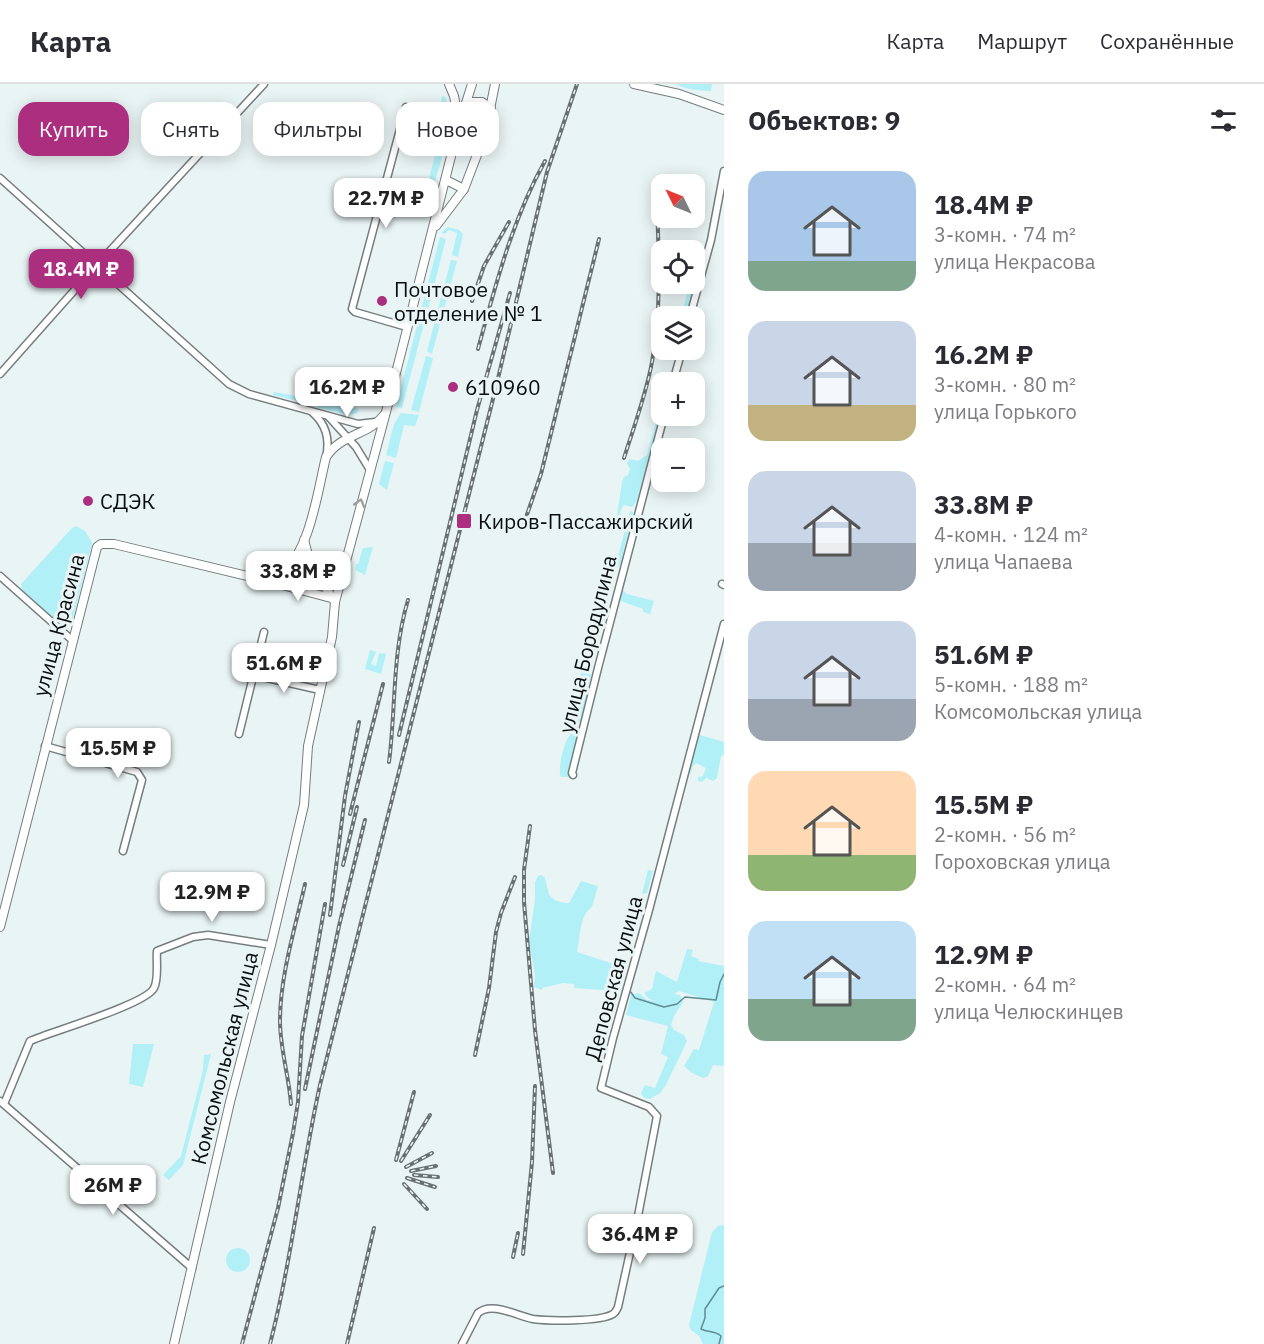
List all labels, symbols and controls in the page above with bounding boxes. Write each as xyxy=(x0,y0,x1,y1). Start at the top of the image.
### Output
text: Карта xyxy=(30,23,111,60)
text: Карта xyxy=(886,27,944,55)
text: Маршрут xyxy=(977,27,1067,55)
text: Сохранённые xyxy=(1100,27,1234,55)
chip: Купить xyxy=(18,102,129,156)
chip: Снять xyxy=(141,102,241,156)
chip: Фильтры xyxy=(253,102,384,156)
chip: Новое xyxy=(396,102,499,156)
text: Объектов: 9 xyxy=(748,103,900,137)
icon: filters xyxy=(1207,104,1240,137)
north arrow xyxy=(651,174,705,228)
map controls xyxy=(651,174,705,492)
pin: 22.7M ₽ xyxy=(331,178,441,229)
text: 22.7M ₽ xyxy=(348,184,424,211)
text: 18.4M ₽ xyxy=(934,187,1033,221)
icon: home xyxy=(796,195,868,267)
text: 3-комн. · 74 m² xyxy=(934,221,1076,248)
button: locate xyxy=(651,240,705,294)
text: улица Некрасова xyxy=(934,248,1095,275)
pin: 18.4M ₽ xyxy=(26,249,136,300)
text: 18.4M ₽ xyxy=(43,255,119,282)
place label: Почтовое отделение № 1 xyxy=(394,275,543,327)
marker: Почтовое отделение № 1 xyxy=(375,294,389,308)
button: layers xyxy=(651,306,705,360)
text: 16.2M ₽ xyxy=(934,337,1033,371)
icon: home xyxy=(796,345,868,417)
pin: 16.2M ₽ xyxy=(292,367,402,418)
text: 3-комн. · 80 m² xyxy=(934,371,1076,398)
button: + xyxy=(651,372,705,426)
text: 16.2M ₽ xyxy=(309,373,385,400)
place label: 610960 xyxy=(465,373,541,401)
marker: 610960 xyxy=(446,380,460,394)
text: улица Горького xyxy=(934,398,1077,425)
button: − xyxy=(651,438,705,492)
place label: СДЭК xyxy=(100,487,155,515)
text: 33.8M ₽ xyxy=(934,487,1033,521)
marker: СДЭК xyxy=(81,494,95,508)
icon: home xyxy=(796,495,868,567)
one-way arrow xyxy=(353,498,365,509)
place label: Киров-Пассажирский xyxy=(478,507,693,535)
marker: Киров-Пассажирский xyxy=(455,512,473,530)
text: 4-комн. · 124 m² xyxy=(934,521,1088,548)
text: улица Чапаева xyxy=(934,548,1073,575)
street label: улица Красина xyxy=(25,550,91,700)
pin: 33.8M ₽ xyxy=(243,551,353,602)
street label: улица Бородулина xyxy=(551,552,623,736)
text: 33.8M ₽ xyxy=(260,557,336,584)
text: 51.6M ₽ xyxy=(934,637,1033,671)
pin: 51.6M ₽ xyxy=(229,643,339,694)
icon: home xyxy=(796,645,868,717)
text: 51.6M ₽ xyxy=(246,649,322,676)
text: 5-комн. · 188 m² xyxy=(934,671,1088,698)
text: Комсомольская улица xyxy=(934,698,1142,725)
pin: 15.5M ₽ xyxy=(63,728,173,779)
text: 15.5M ₽ xyxy=(80,734,156,761)
text: 15.5M ₽ xyxy=(934,787,1033,821)
icon: home xyxy=(796,795,868,867)
text: 2-комн. · 56 m² xyxy=(934,821,1076,848)
text: Гороховская улица xyxy=(934,848,1110,875)
pin: 12.9M ₽ xyxy=(157,872,267,923)
text: 12.9M ₽ xyxy=(174,878,250,905)
street label: Деповская улица xyxy=(578,892,648,1064)
text: 12.9M ₽ xyxy=(934,937,1033,971)
icon: home xyxy=(796,945,868,1017)
street label: Комсомольская улица xyxy=(184,949,264,1167)
text: 2-комн. · 64 m² xyxy=(934,971,1076,998)
text: улица Челюскинцев xyxy=(934,998,1124,1025)
pin: 26M ₽ xyxy=(71,1165,155,1216)
text: 26M ₽ xyxy=(84,1171,142,1198)
pin: 36.4M ₽ xyxy=(585,1214,695,1265)
text: 36.4M ₽ xyxy=(602,1220,678,1247)

